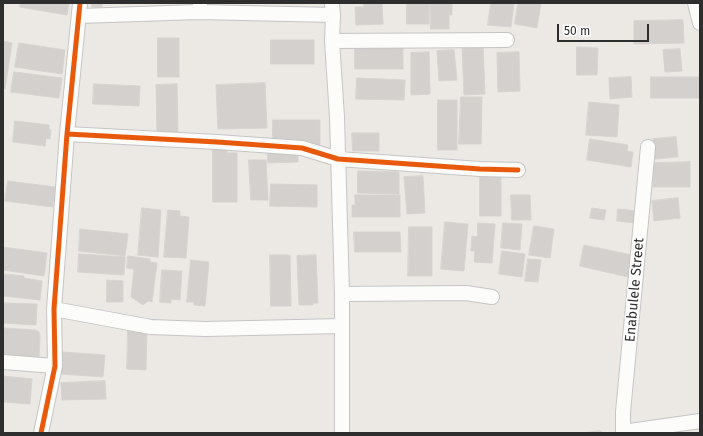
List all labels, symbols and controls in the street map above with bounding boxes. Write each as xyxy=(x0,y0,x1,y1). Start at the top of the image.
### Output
scale bar xyxy=(559,16,651,42)
text: 50 m xyxy=(564,24,590,38)
street label: Enabulele Street xyxy=(622,237,648,343)

